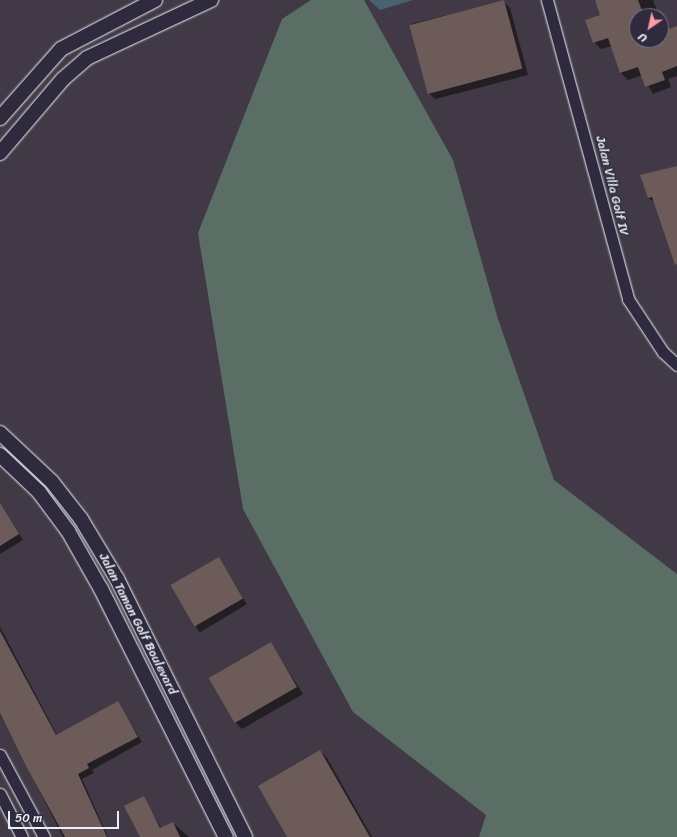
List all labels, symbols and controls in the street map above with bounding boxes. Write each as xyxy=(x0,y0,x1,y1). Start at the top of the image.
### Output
north arrow xyxy=(629,8,669,48)
text: U xyxy=(634,28,651,47)
street label: Jalan Villa Golf IV xyxy=(592,135,632,237)
street label: Jalan Taman Golf Boulevard xyxy=(95,551,181,697)
scale bar xyxy=(10,803,121,829)
text: 50 m xyxy=(15,807,42,829)

